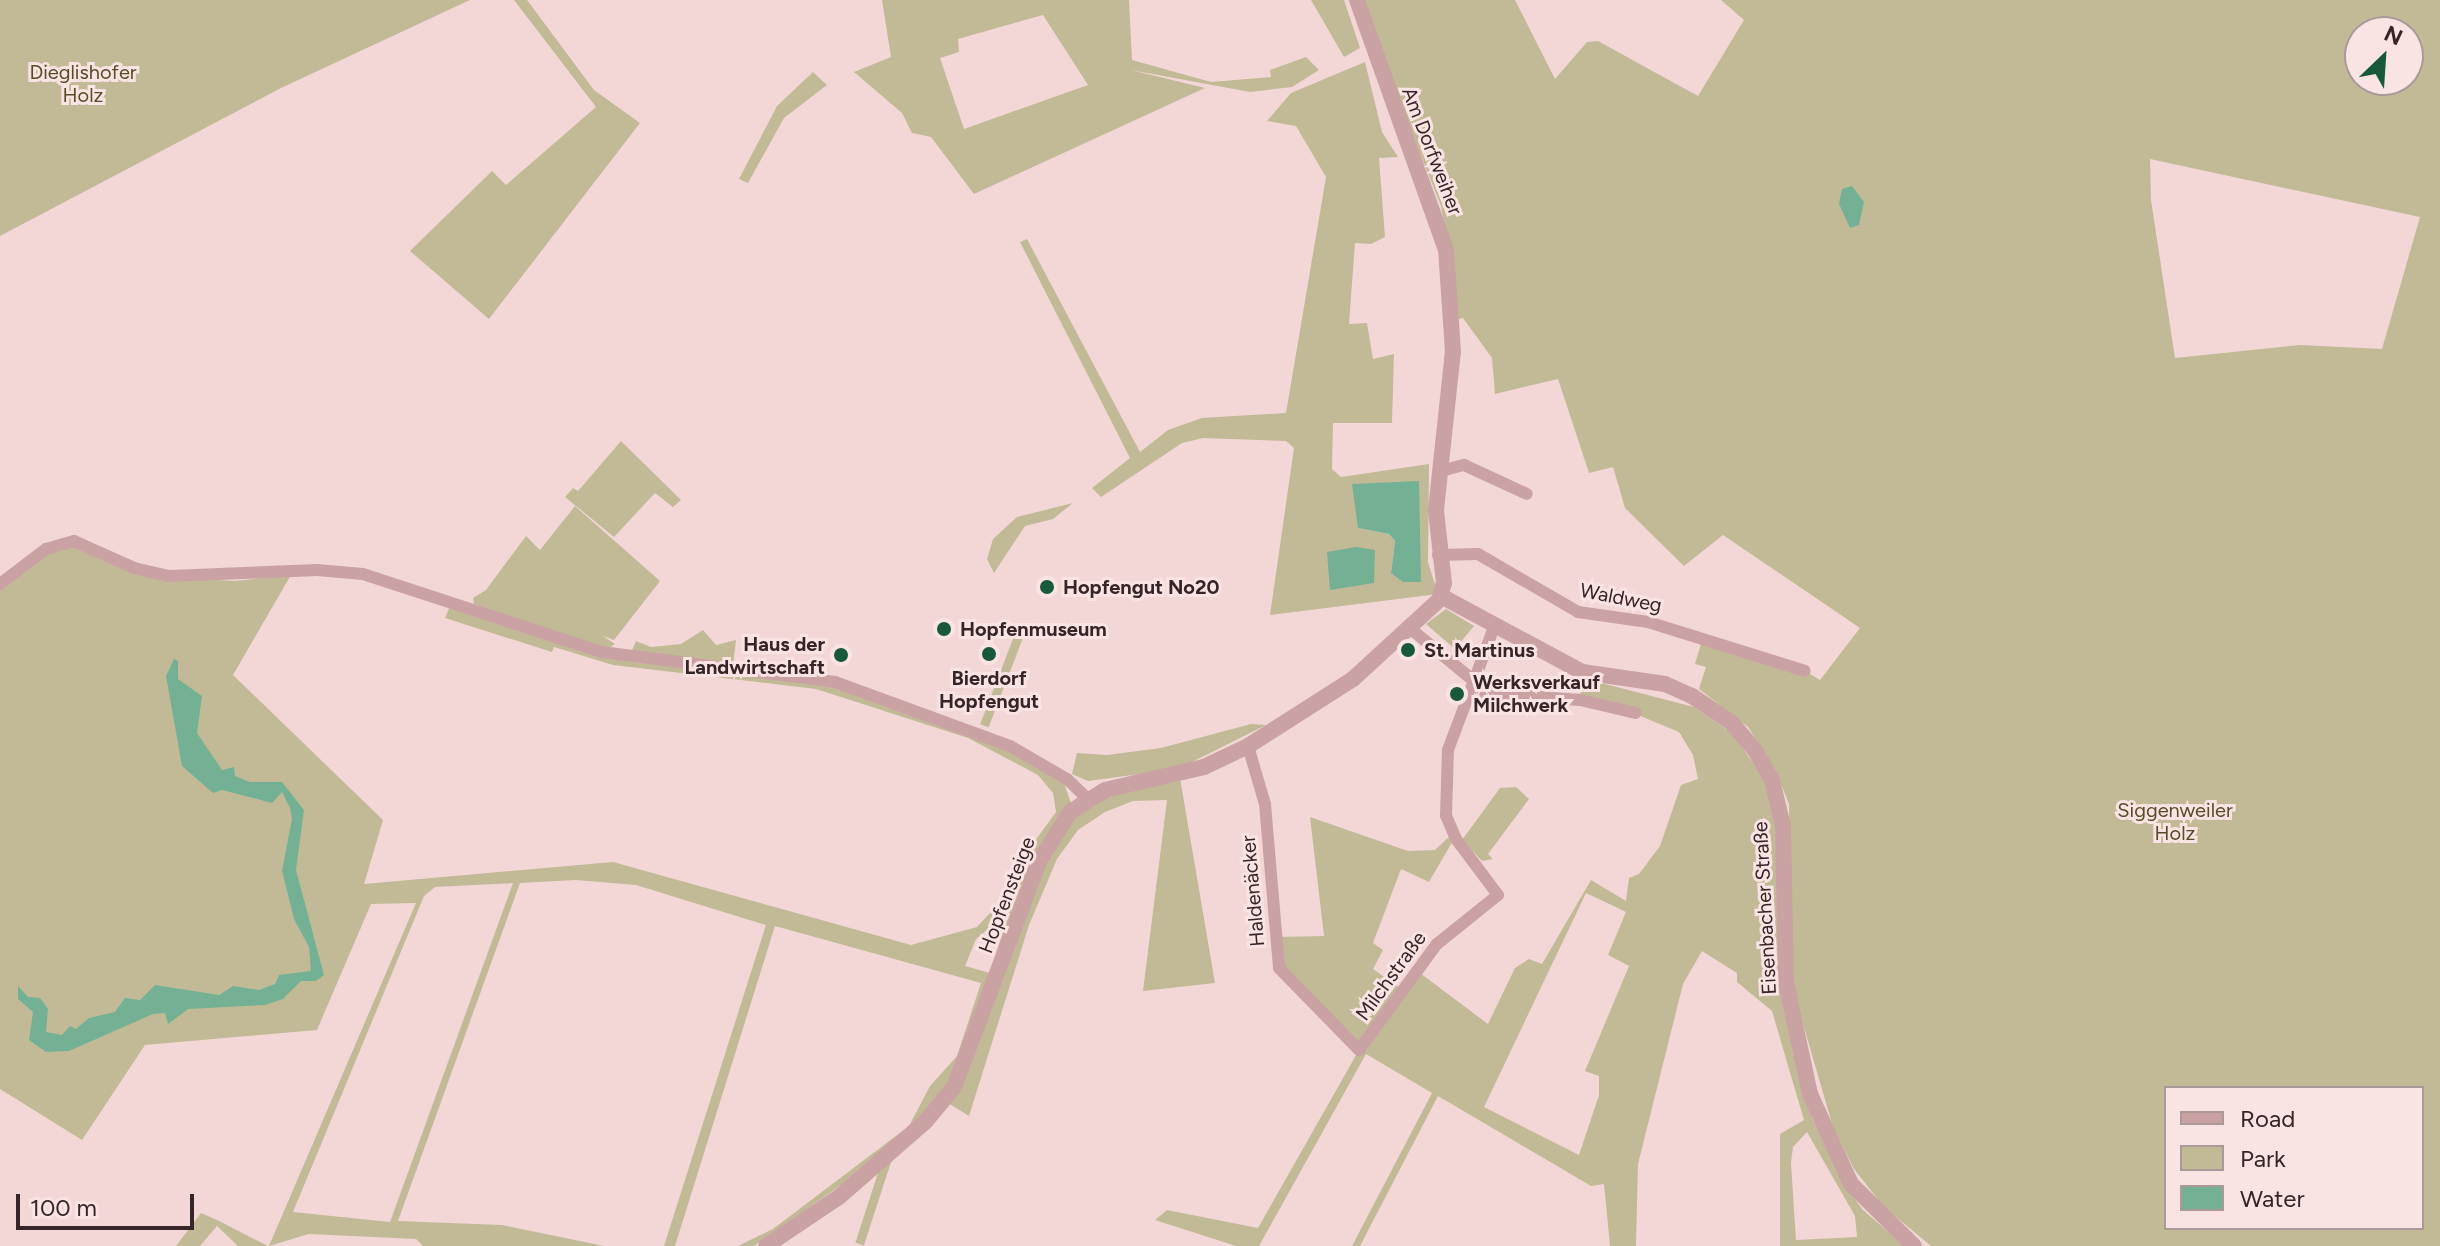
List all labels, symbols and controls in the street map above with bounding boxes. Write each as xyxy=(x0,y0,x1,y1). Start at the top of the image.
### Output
north arrow xyxy=(2344,16,2424,96)
text: N xyxy=(2380,20,2407,51)
park label: Dieglishofer Holz xyxy=(29,60,137,107)
street label: Am Dorfweiher xyxy=(1397,84,1467,218)
place label: Hopfengut No20 xyxy=(1063,575,1219,599)
marker: Hopfengut No20 xyxy=(1038,578,1056,596)
street label: Waldweg xyxy=(1578,578,1664,618)
place label: Hopfenmuseum xyxy=(960,617,1107,641)
marker: Hopfenmuseum xyxy=(935,620,953,638)
place label: Haus der Landwirtschaft xyxy=(685,632,825,679)
place label: St. Martinus xyxy=(1424,638,1535,662)
marker: St. Martinus xyxy=(1399,641,1417,659)
marker: Bierdorf Hopfengut xyxy=(980,645,998,663)
marker: Haus der Landwirtschaft xyxy=(832,646,850,664)
place label: Bierdorf Hopfengut xyxy=(939,666,1039,713)
place label: Werksverkauf Milchwerk xyxy=(1473,670,1600,717)
marker: Werksverkauf Milchwerk xyxy=(1448,685,1466,703)
park label: Siggenweiler Holz xyxy=(2117,798,2233,845)
street label: Eisenbacher Straße xyxy=(1748,821,1782,995)
street label: Hopfensteige xyxy=(974,833,1040,957)
street label: Haldenäcker xyxy=(1236,834,1270,948)
street label: Milchstraße xyxy=(1351,927,1431,1025)
legend xyxy=(2164,1086,2424,1230)
text: Road xyxy=(2240,1104,2295,1133)
text: Park xyxy=(2240,1144,2286,1173)
scale bar xyxy=(20,1178,198,1228)
text: Water xyxy=(2240,1184,2305,1213)
text: 100 m xyxy=(30,1193,97,1222)

